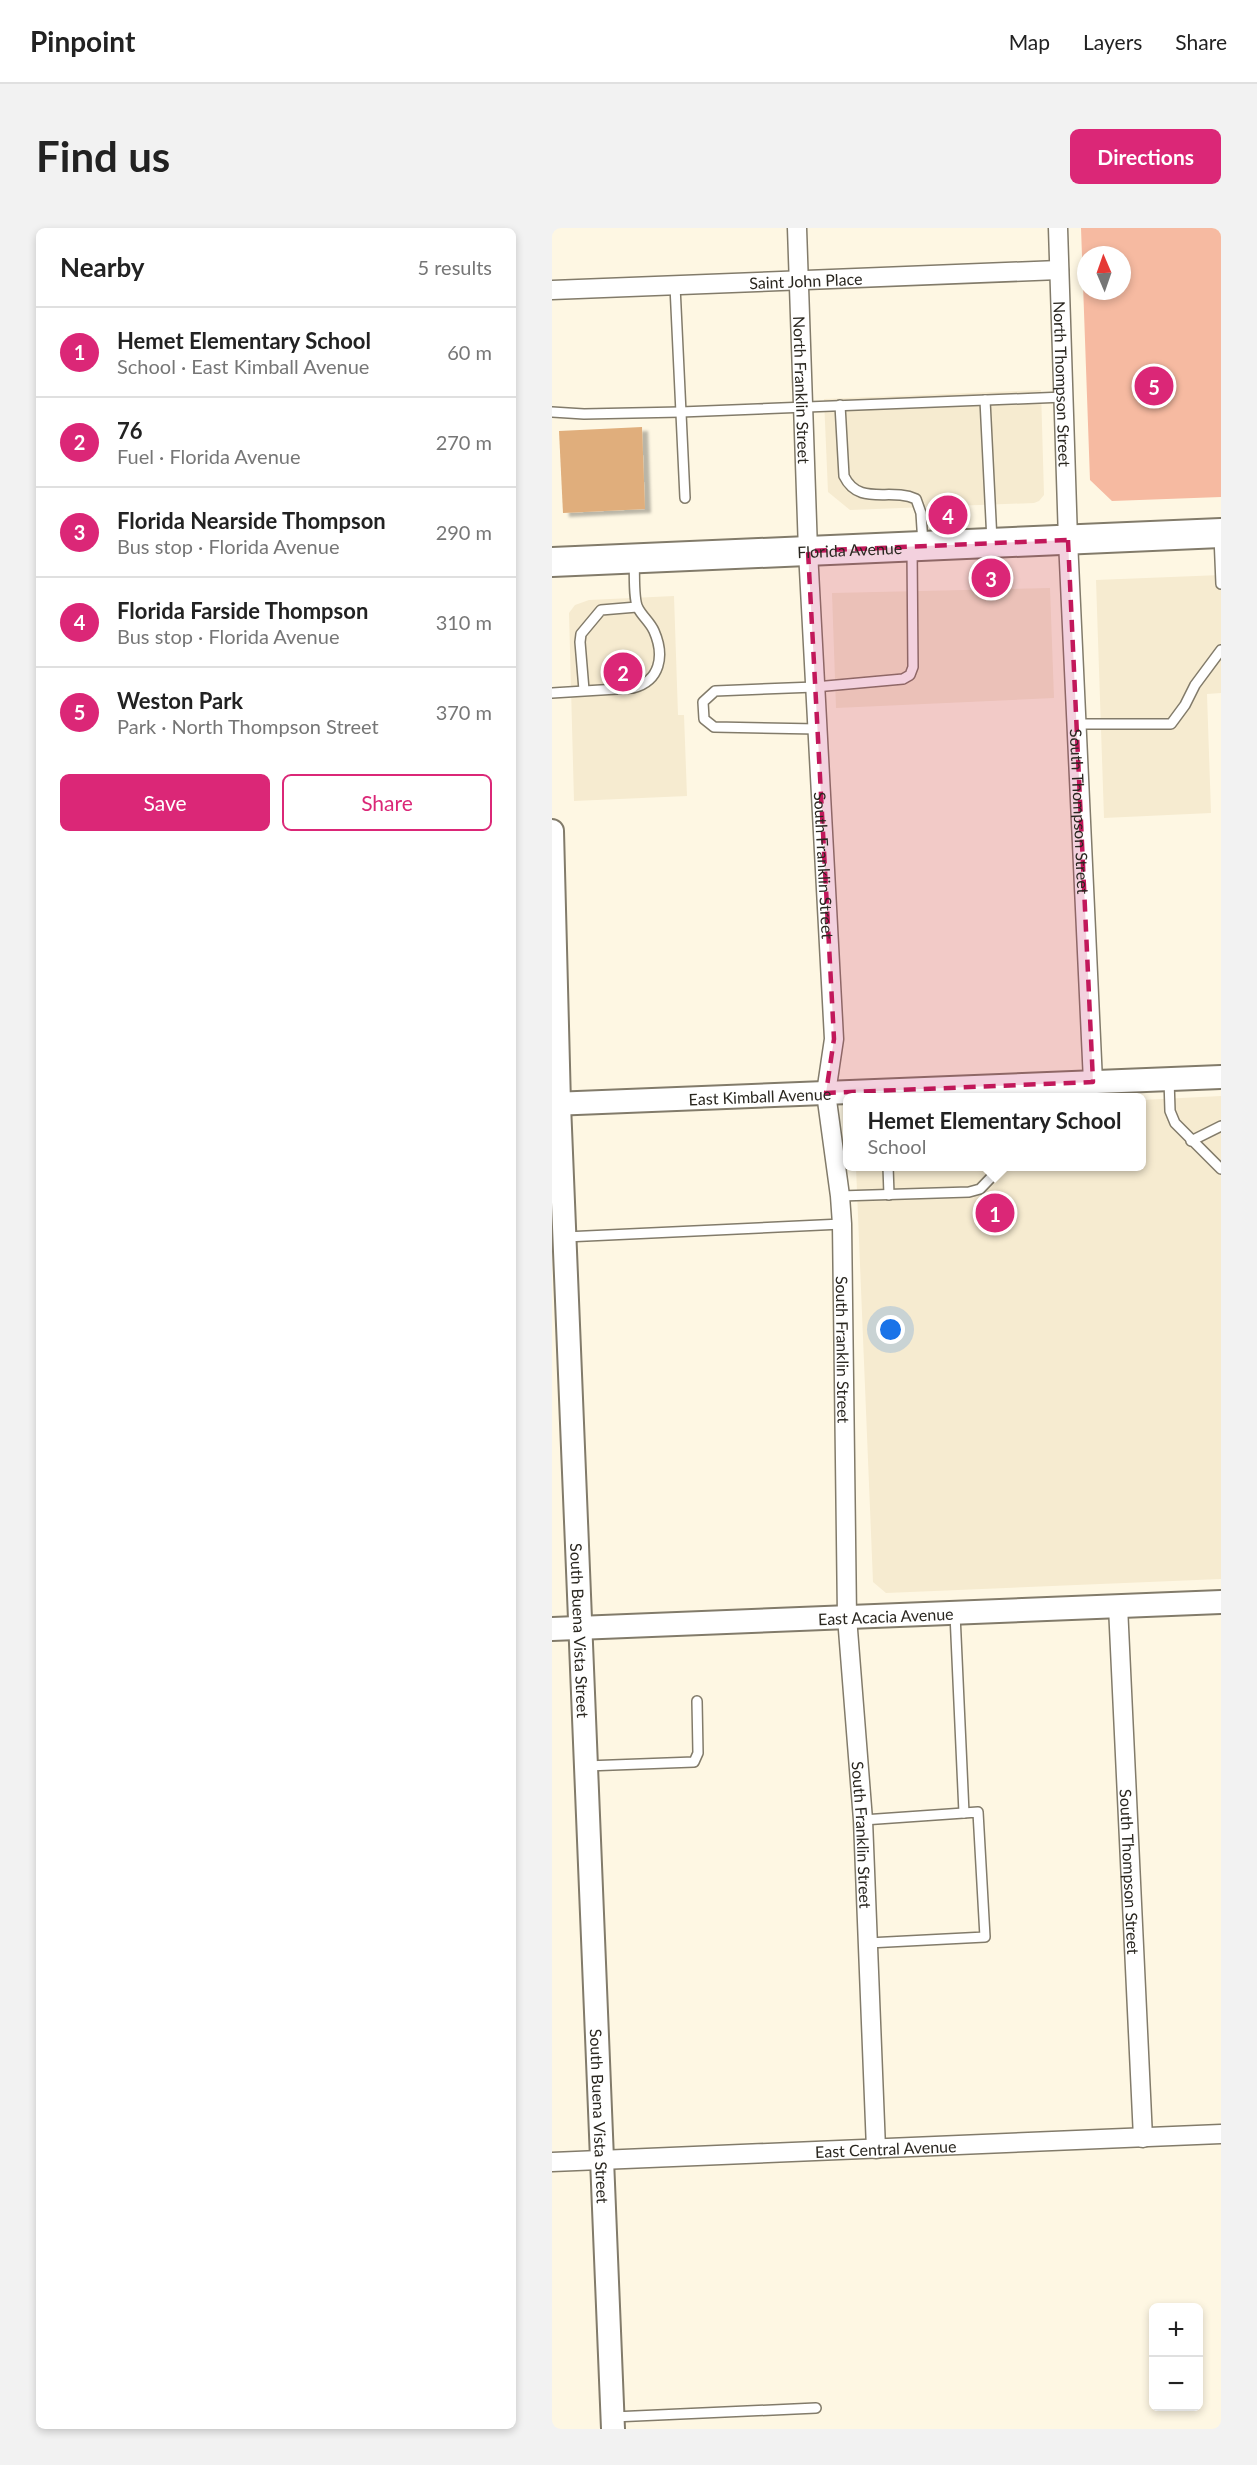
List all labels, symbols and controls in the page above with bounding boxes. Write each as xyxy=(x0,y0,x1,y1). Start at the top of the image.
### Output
text: Pinpoint xyxy=(30,24,135,58)
text: Map xyxy=(1009,29,1050,54)
text: Layers xyxy=(1083,29,1142,54)
text: Share xyxy=(1175,29,1227,54)
button: Directions xyxy=(1070,129,1221,184)
text: Find us xyxy=(36,131,170,181)
north arrow xyxy=(1077,246,1131,300)
text: Nearby xyxy=(60,251,145,283)
text: 5 results xyxy=(417,255,492,279)
street label: Saint John Place xyxy=(749,268,863,292)
street label: North Thompson Street xyxy=(1051,301,1075,467)
street label: North Franklin Street xyxy=(791,316,815,464)
text: Hemet Elementary School xyxy=(117,327,371,354)
text: 1 xyxy=(74,340,85,364)
text: 60 m xyxy=(447,340,492,364)
text: School · East Kimball Avenue xyxy=(117,354,369,378)
pin: 5 xyxy=(1134,364,1174,408)
text: 76 xyxy=(117,417,143,444)
text: 2 xyxy=(74,430,85,454)
text: 270 m xyxy=(436,430,492,454)
text: Fuel · Florida Avenue xyxy=(117,444,301,468)
pin: 4 xyxy=(928,492,968,538)
text: Florida Nearside Thompson xyxy=(117,507,386,534)
text: 3 xyxy=(74,520,85,544)
text: 290 m xyxy=(436,520,492,544)
text: Bus stop · Florida Avenue xyxy=(117,534,340,558)
street label: Florida Avenue xyxy=(797,537,903,561)
pin: 3 xyxy=(972,556,1010,600)
text: Florida Farside Thompson xyxy=(117,597,368,624)
text: 4 xyxy=(74,610,85,634)
text: 310 m xyxy=(436,610,492,634)
text: Bus stop · Florida Avenue xyxy=(117,624,340,648)
pin: 2 xyxy=(604,650,642,694)
text: Weston Park xyxy=(117,687,243,714)
text: 5 xyxy=(74,700,85,724)
text: 370 m xyxy=(436,700,492,724)
text: Park · North Thompson Street xyxy=(117,714,379,738)
street label: South Thompson Street xyxy=(1067,728,1094,895)
button: Save xyxy=(60,774,270,831)
button: Share xyxy=(282,774,492,831)
street label: South Franklin Street xyxy=(811,791,838,940)
street label: East Kimball Avenue xyxy=(688,1083,831,1108)
popup xyxy=(843,1093,1146,1171)
text: Hemet Elementary School xyxy=(868,1107,1121,1134)
text: School xyxy=(868,1134,926,1158)
pin: 1 xyxy=(976,1190,1014,1236)
street label: South Franklin Street xyxy=(833,1276,854,1424)
your location xyxy=(876,1315,905,1344)
street label: South Buena Vista Street xyxy=(567,1543,594,1719)
street label: East Acacia Avenue xyxy=(818,1603,954,1628)
street label: South Franklin Street xyxy=(849,1761,876,1909)
street label: South Thompson Street xyxy=(1117,1789,1144,1955)
street label: South Buena Vista Street xyxy=(587,2028,613,2204)
street label: East Central Avenue xyxy=(815,2136,957,2160)
map controls xyxy=(1149,2303,1203,2411)
button: + xyxy=(1149,2303,1203,2357)
button: − xyxy=(1149,2357,1203,2411)

